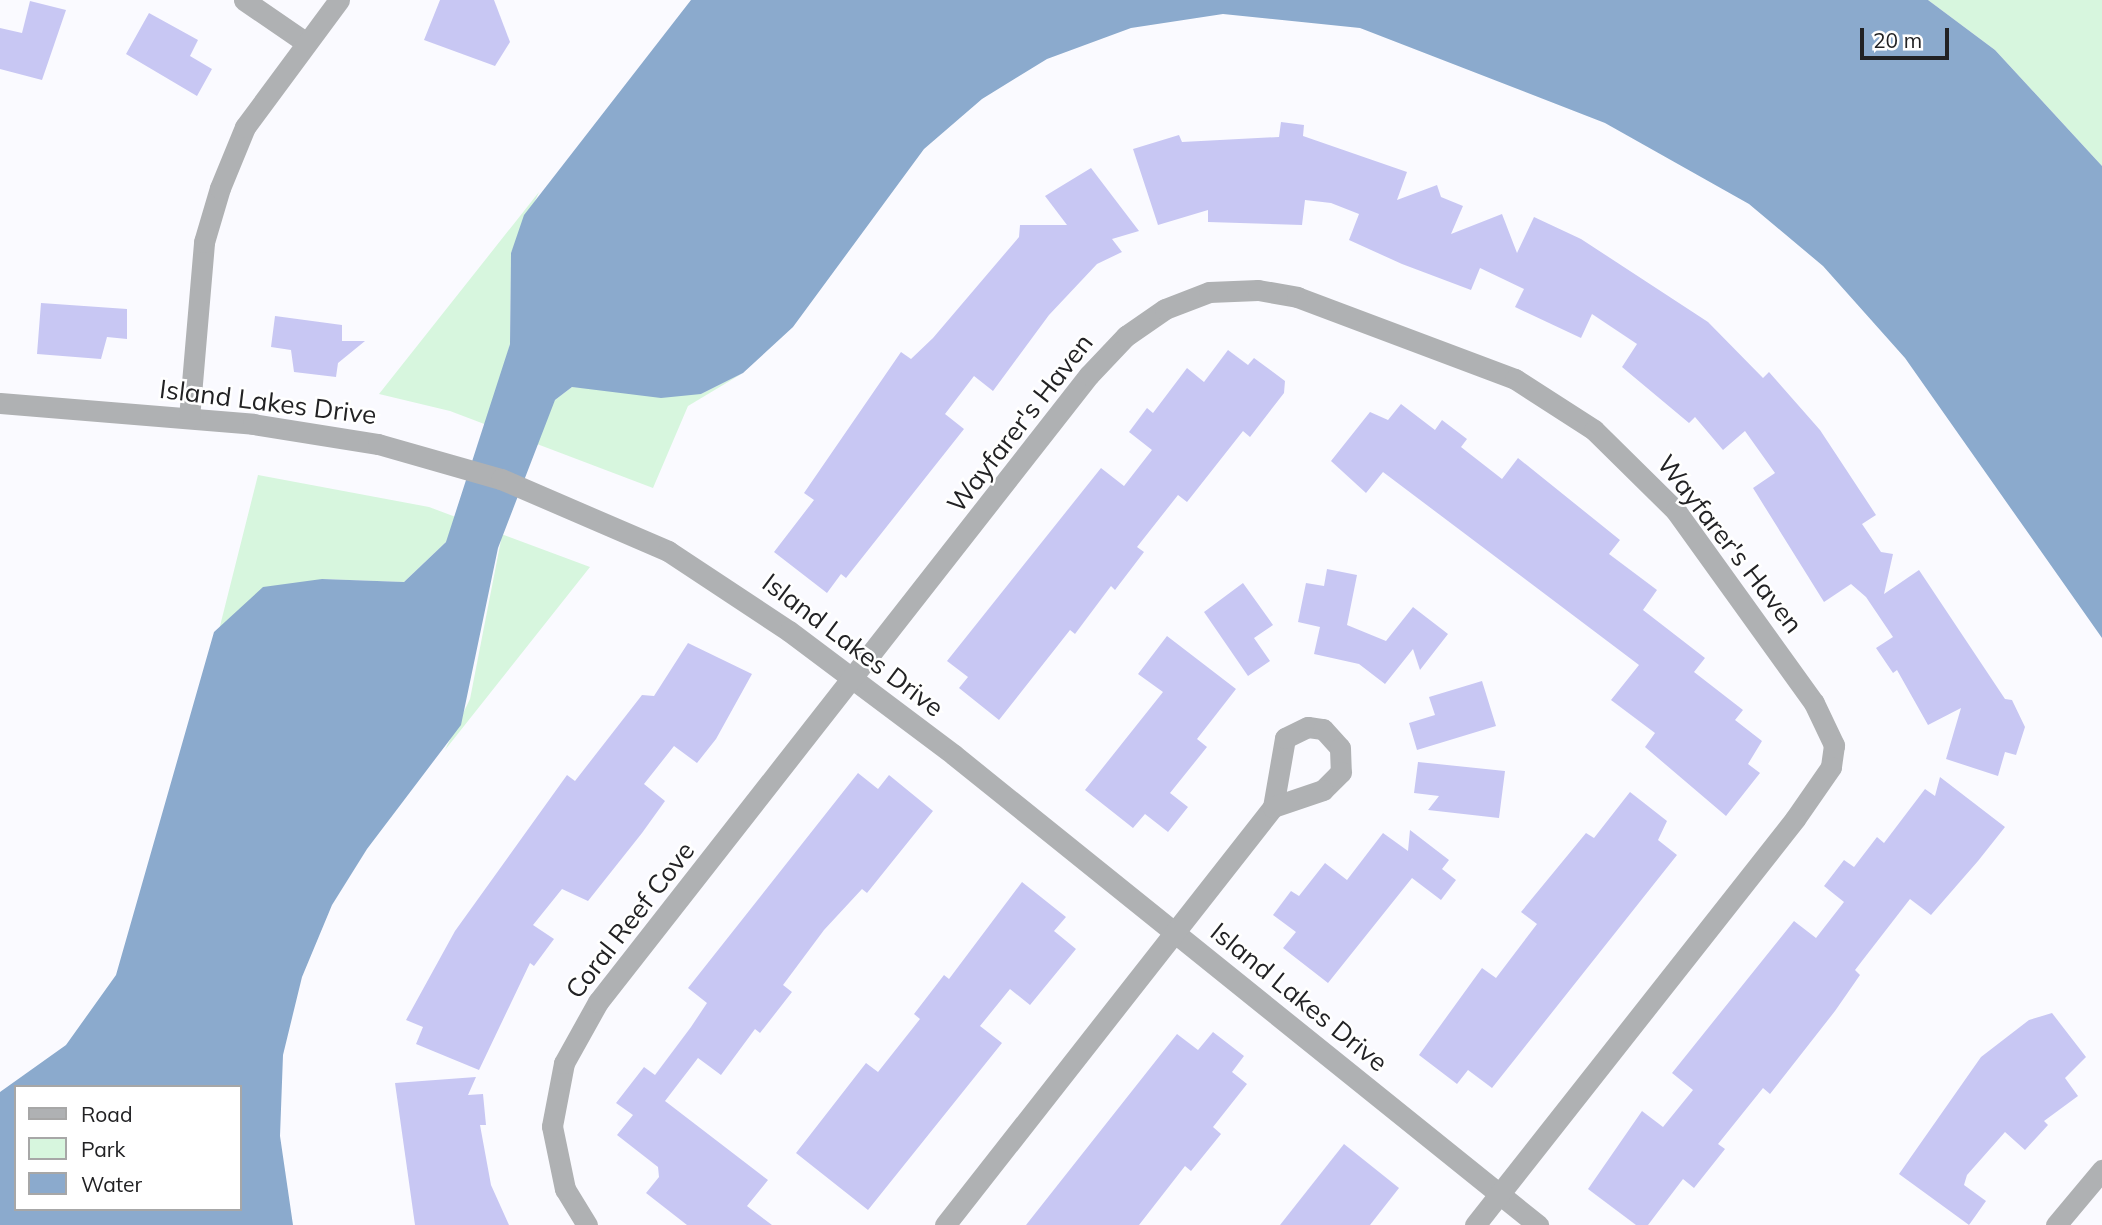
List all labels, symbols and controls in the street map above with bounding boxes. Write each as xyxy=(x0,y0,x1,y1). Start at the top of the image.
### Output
scale bar xyxy=(1864,14,1953,58)
text: 20 m xyxy=(1873,27,1922,53)
street label: Wayfarer's Haven xyxy=(941,328,1099,518)
street label: Island Lakes Drive xyxy=(158,373,378,431)
street label: Wayfarer's Haven xyxy=(1651,449,1809,639)
street label: Island Lakes Drive xyxy=(756,567,950,723)
street label: Coral Reef Cove xyxy=(559,835,701,1005)
street label: Island Lakes Drive xyxy=(1204,916,1394,1078)
legend xyxy=(14,1085,242,1211)
text: Road xyxy=(81,1101,132,1127)
text: Park xyxy=(81,1136,125,1162)
text: Water xyxy=(81,1171,142,1197)

